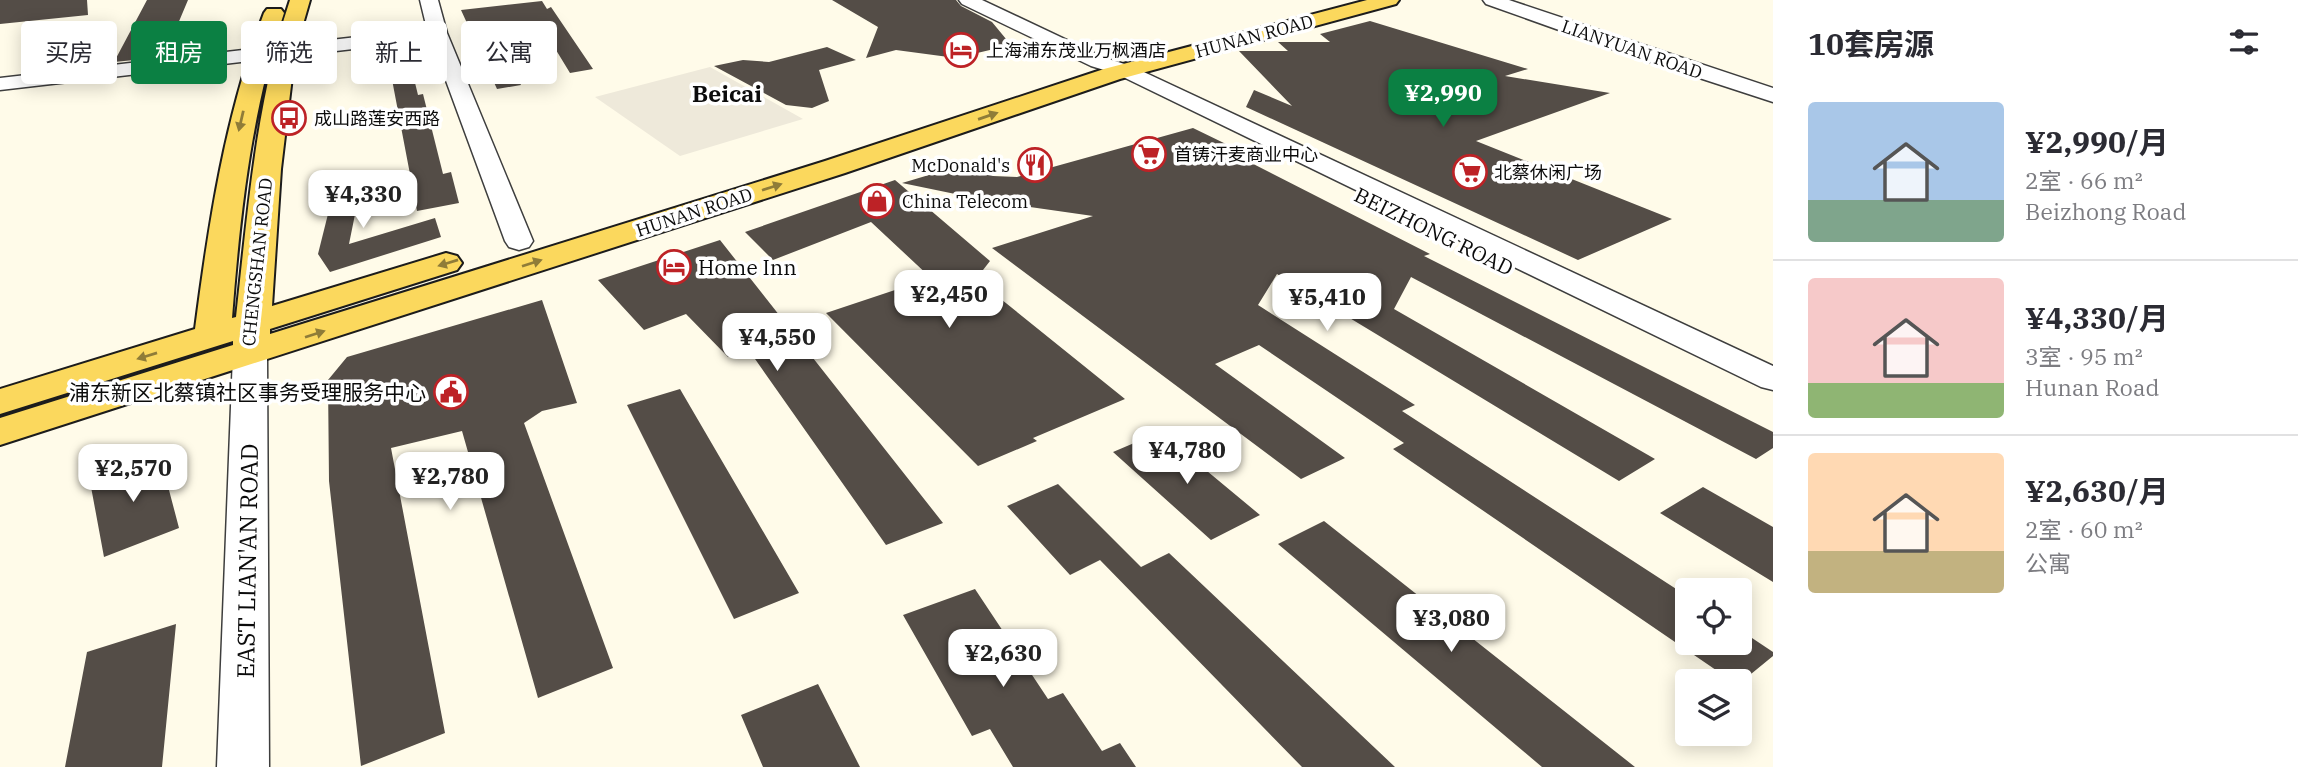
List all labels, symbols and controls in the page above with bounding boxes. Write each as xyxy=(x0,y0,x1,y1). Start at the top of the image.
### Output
street label: HUNAN ROAD xyxy=(1193,9,1315,63)
street label: LIANYUAN ROAD xyxy=(1559,14,1705,84)
chip: 买房 xyxy=(21,21,117,84)
chip: 租房 xyxy=(131,21,227,84)
chip: 筛选 xyxy=(241,21,337,84)
chip: 新上 xyxy=(351,21,447,84)
chip: 公寓 xyxy=(461,21,557,84)
icon: filters xyxy=(2225,23,2263,61)
text: 10套房源 xyxy=(1808,24,1934,63)
hotel icon: 上海浦东茂业万枫酒店 xyxy=(942,31,980,69)
place label: 上海浦东茂业万枫酒店 xyxy=(986,39,1166,62)
pin: ¥2,990 xyxy=(1386,69,1500,129)
text: ¥2,990 xyxy=(1404,77,1482,107)
district label: Beicai xyxy=(692,78,762,108)
bus stop icon: 成山路莲安西路 xyxy=(270,99,308,137)
place label: 成山路莲安西路 xyxy=(314,107,440,130)
one-way arrow xyxy=(235,110,246,132)
one-way arrow xyxy=(977,110,998,120)
text: ¥2,990/月 xyxy=(2025,122,2169,161)
icon: home xyxy=(1864,130,1948,214)
supermarket icon: 首铸汗麦商业中心 xyxy=(1130,135,1168,173)
place label: 首铸汗麦商业中心 xyxy=(1174,143,1318,166)
restaurant icon: McDonald's xyxy=(1016,146,1054,184)
supermarket icon: 北蔡休闲广场 xyxy=(1451,153,1489,191)
place label: McDonald's xyxy=(911,154,1010,177)
place label: 北蔡休闲广场 xyxy=(1494,161,1602,184)
text: 2室 · 66 m² xyxy=(2025,165,2143,195)
pin: ¥4,330 xyxy=(306,170,420,230)
street label: CHENGSHAN ROAD xyxy=(237,177,277,347)
text: ¥4,330 xyxy=(324,178,402,208)
street label: BEIZHONG ROAD xyxy=(1350,180,1518,282)
one-way arrow xyxy=(762,181,783,192)
street label: HUNAN ROAD xyxy=(633,182,755,242)
shop icon: China Telecom xyxy=(858,182,896,220)
place label: China Telecom xyxy=(902,190,1028,213)
text: Beizhong Road xyxy=(2025,196,2186,226)
hotel icon: Home Inn xyxy=(655,248,693,286)
place label: Home Inn xyxy=(698,253,797,281)
one-way arrow xyxy=(437,258,458,268)
one-way arrow xyxy=(521,258,542,268)
pin: ¥2,450 xyxy=(892,270,1006,330)
pin: ¥5,410 xyxy=(1270,274,1384,333)
text: ¥2,450 xyxy=(910,278,988,308)
text: ¥5,410 xyxy=(1288,281,1366,311)
text: ¥4,330/月 xyxy=(2025,298,2169,337)
icon: home xyxy=(1864,306,1948,390)
pin: ¥4,550 xyxy=(720,314,834,373)
text: ¥4,550 xyxy=(738,321,816,351)
one-way arrow xyxy=(305,328,326,338)
text: 3室 · 95 m² xyxy=(2025,341,2143,371)
one-way arrow xyxy=(136,352,157,362)
text: Hunan Road xyxy=(2025,372,2159,402)
public building icon: 浦东新区北蔡镇社区事务受理服务中心 xyxy=(432,373,470,411)
place label: 浦东新区北蔡镇社区事务受理服务中心 xyxy=(69,378,426,406)
pin: ¥4,780 xyxy=(1130,426,1244,486)
text: ¥4,780 xyxy=(1148,434,1226,464)
street label: EAST LIAN'AN ROAD xyxy=(229,443,265,679)
pin: ¥2,570 xyxy=(76,444,190,504)
text: ¥2,570 xyxy=(94,452,172,482)
pin: ¥2,780 xyxy=(393,452,507,512)
text: ¥2,780 xyxy=(411,460,489,490)
text: ¥2,630/月 xyxy=(2025,471,2169,510)
icon: home xyxy=(1864,481,1948,565)
text: 2室 · 60 m² xyxy=(2025,514,2143,544)
text: 公寓 xyxy=(2025,548,2071,578)
map controls xyxy=(1675,578,1752,746)
button: locate xyxy=(1675,578,1752,655)
pin: ¥3,080 xyxy=(1394,594,1508,654)
text: ¥3,080 xyxy=(1412,602,1490,632)
pin: ¥2,630 xyxy=(946,630,1060,689)
text: ¥2,630 xyxy=(964,637,1042,667)
button: layers xyxy=(1675,669,1752,746)

